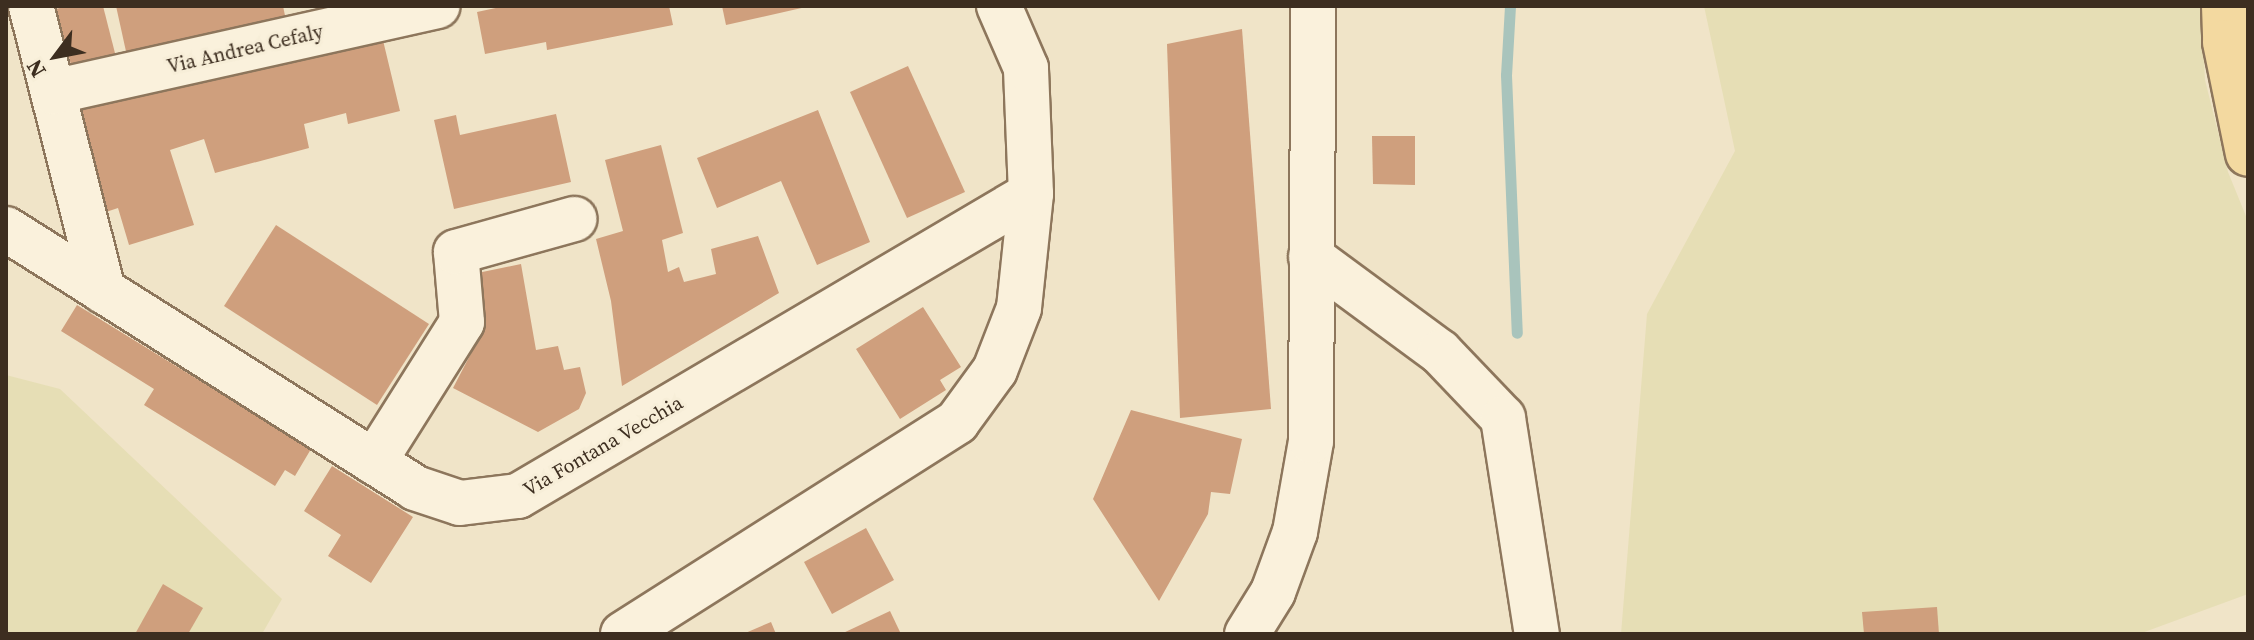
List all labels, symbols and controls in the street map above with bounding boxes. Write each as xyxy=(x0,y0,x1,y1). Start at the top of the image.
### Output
north arrow xyxy=(16,16,96,96)
street label: Via Andrea Cefaly xyxy=(165,19,325,79)
text: N xyxy=(19,54,53,83)
street label: Via Fontana Vecchia xyxy=(519,390,687,502)

